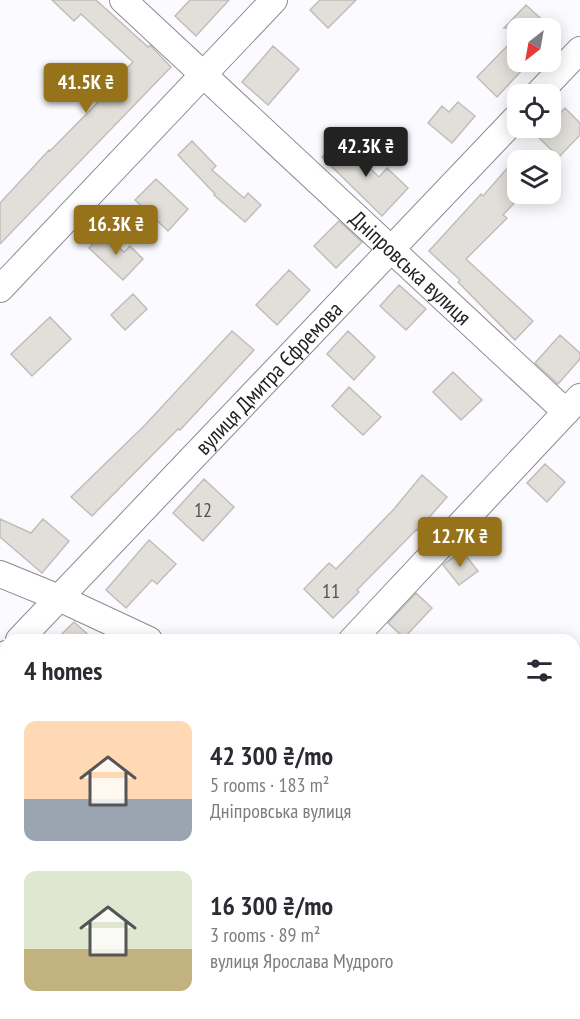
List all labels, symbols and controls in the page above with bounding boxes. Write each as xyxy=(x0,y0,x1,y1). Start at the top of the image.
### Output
north arrow xyxy=(507,18,561,72)
map controls xyxy=(507,18,561,204)
pin: 41.5K ₴ xyxy=(31,63,141,114)
text: 41.5K ₴ xyxy=(58,69,114,95)
button: locate xyxy=(507,84,561,138)
pin: 42.3K ₴ xyxy=(311,127,421,178)
text: 42.3K ₴ xyxy=(338,133,394,159)
button: layers xyxy=(507,150,561,204)
street label: Дніпровська вулиця xyxy=(344,204,477,331)
pin: 16.3K ₴ xyxy=(61,205,171,256)
text: 16.3K ₴ xyxy=(88,211,144,237)
street label: вулиця Дмитра Єфремова xyxy=(189,295,348,460)
house number: 12 xyxy=(194,497,212,523)
pin: 12.7K ₴ xyxy=(405,517,515,568)
text: 12.7K ₴ xyxy=(432,523,488,549)
house number: 11 xyxy=(322,578,340,604)
text: 4 homes xyxy=(24,654,102,687)
icon: filters xyxy=(523,654,556,687)
text: 42 300 ₴/mo xyxy=(210,739,333,772)
icon: home xyxy=(72,745,144,817)
text: 5 rooms · 183 m² xyxy=(210,772,329,798)
text: Дніпровська вулиця xyxy=(210,798,351,824)
text: 16 300 ₴/mo xyxy=(210,889,333,922)
icon: home xyxy=(72,895,144,967)
text: 3 rooms · 89 m² xyxy=(210,922,320,948)
text: вулиця Ярослава Мудрого xyxy=(210,948,394,974)

